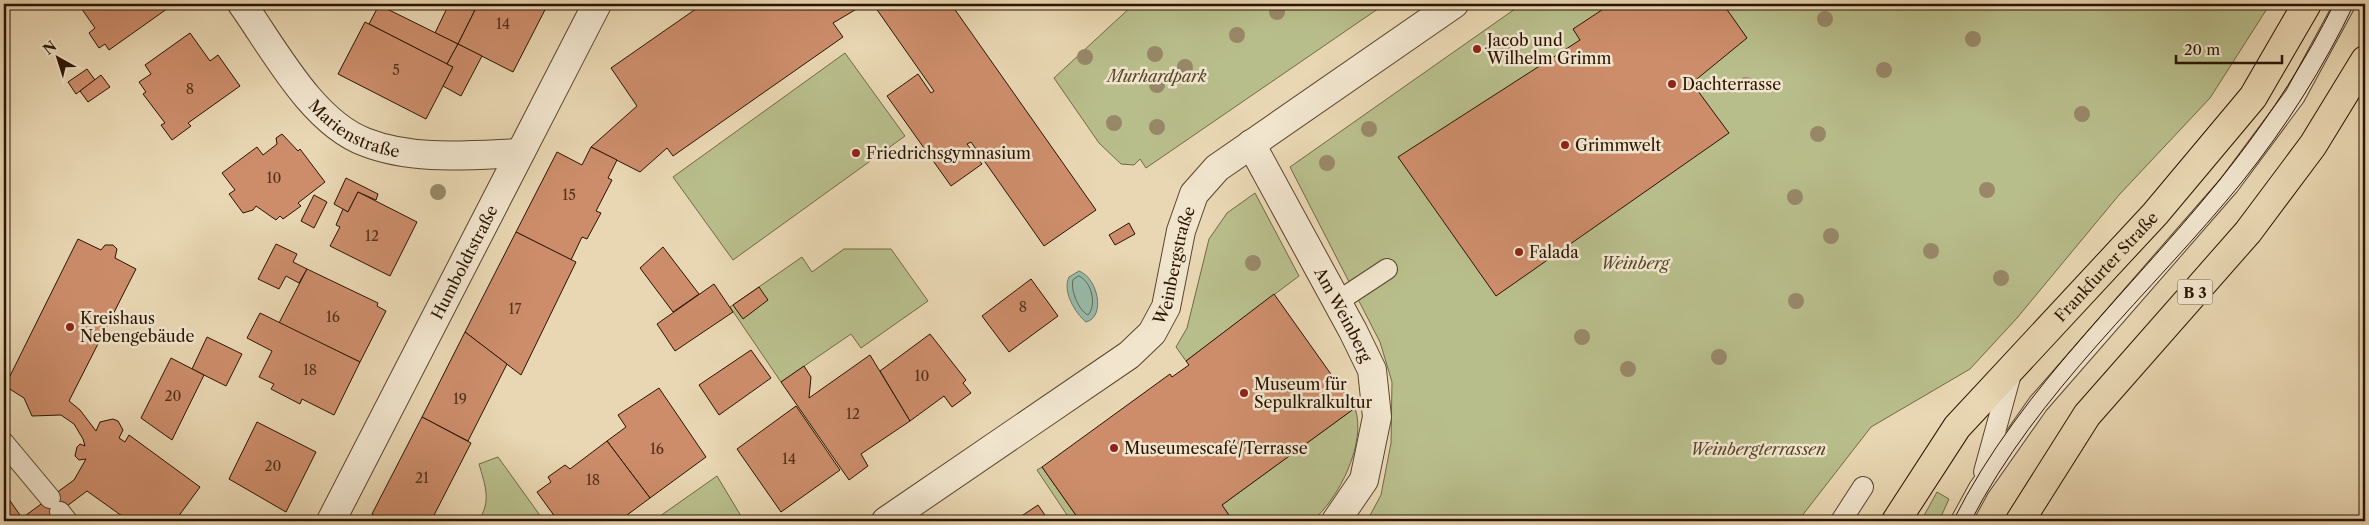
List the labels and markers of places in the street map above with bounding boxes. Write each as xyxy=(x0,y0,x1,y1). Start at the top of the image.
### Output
place label: Jacob und Wilhelm Grimm xyxy=(1484,30,1611,68)
marker: Jacob und Wilhelm Grimm xyxy=(1471,43,1483,55)
place label: Dachterrasse xyxy=(1682,74,1781,94)
marker: Dachterrasse xyxy=(1666,78,1678,90)
place label: Grimmwelt xyxy=(1575,135,1661,155)
marker: Grimmwelt xyxy=(1559,139,1571,151)
place label: Friedrichsgymnasium xyxy=(866,143,1031,163)
marker: Friedrichsgymnasium xyxy=(850,147,862,159)
place label: Falada xyxy=(1529,242,1579,262)
marker: Falada xyxy=(1513,246,1525,258)
place label: Kreishaus Nebengebäude xyxy=(80,308,194,346)
marker: Kreishaus Nebengebäude xyxy=(64,321,76,333)
place label: Museum für Sepulkralkultur xyxy=(1254,374,1372,412)
marker: Museum für Sepulkralkultur xyxy=(1238,387,1250,399)
place label: Museumescafé/Terrasse xyxy=(1124,438,1308,458)
marker: Museumescafé/Terrasse xyxy=(1108,442,1120,454)

